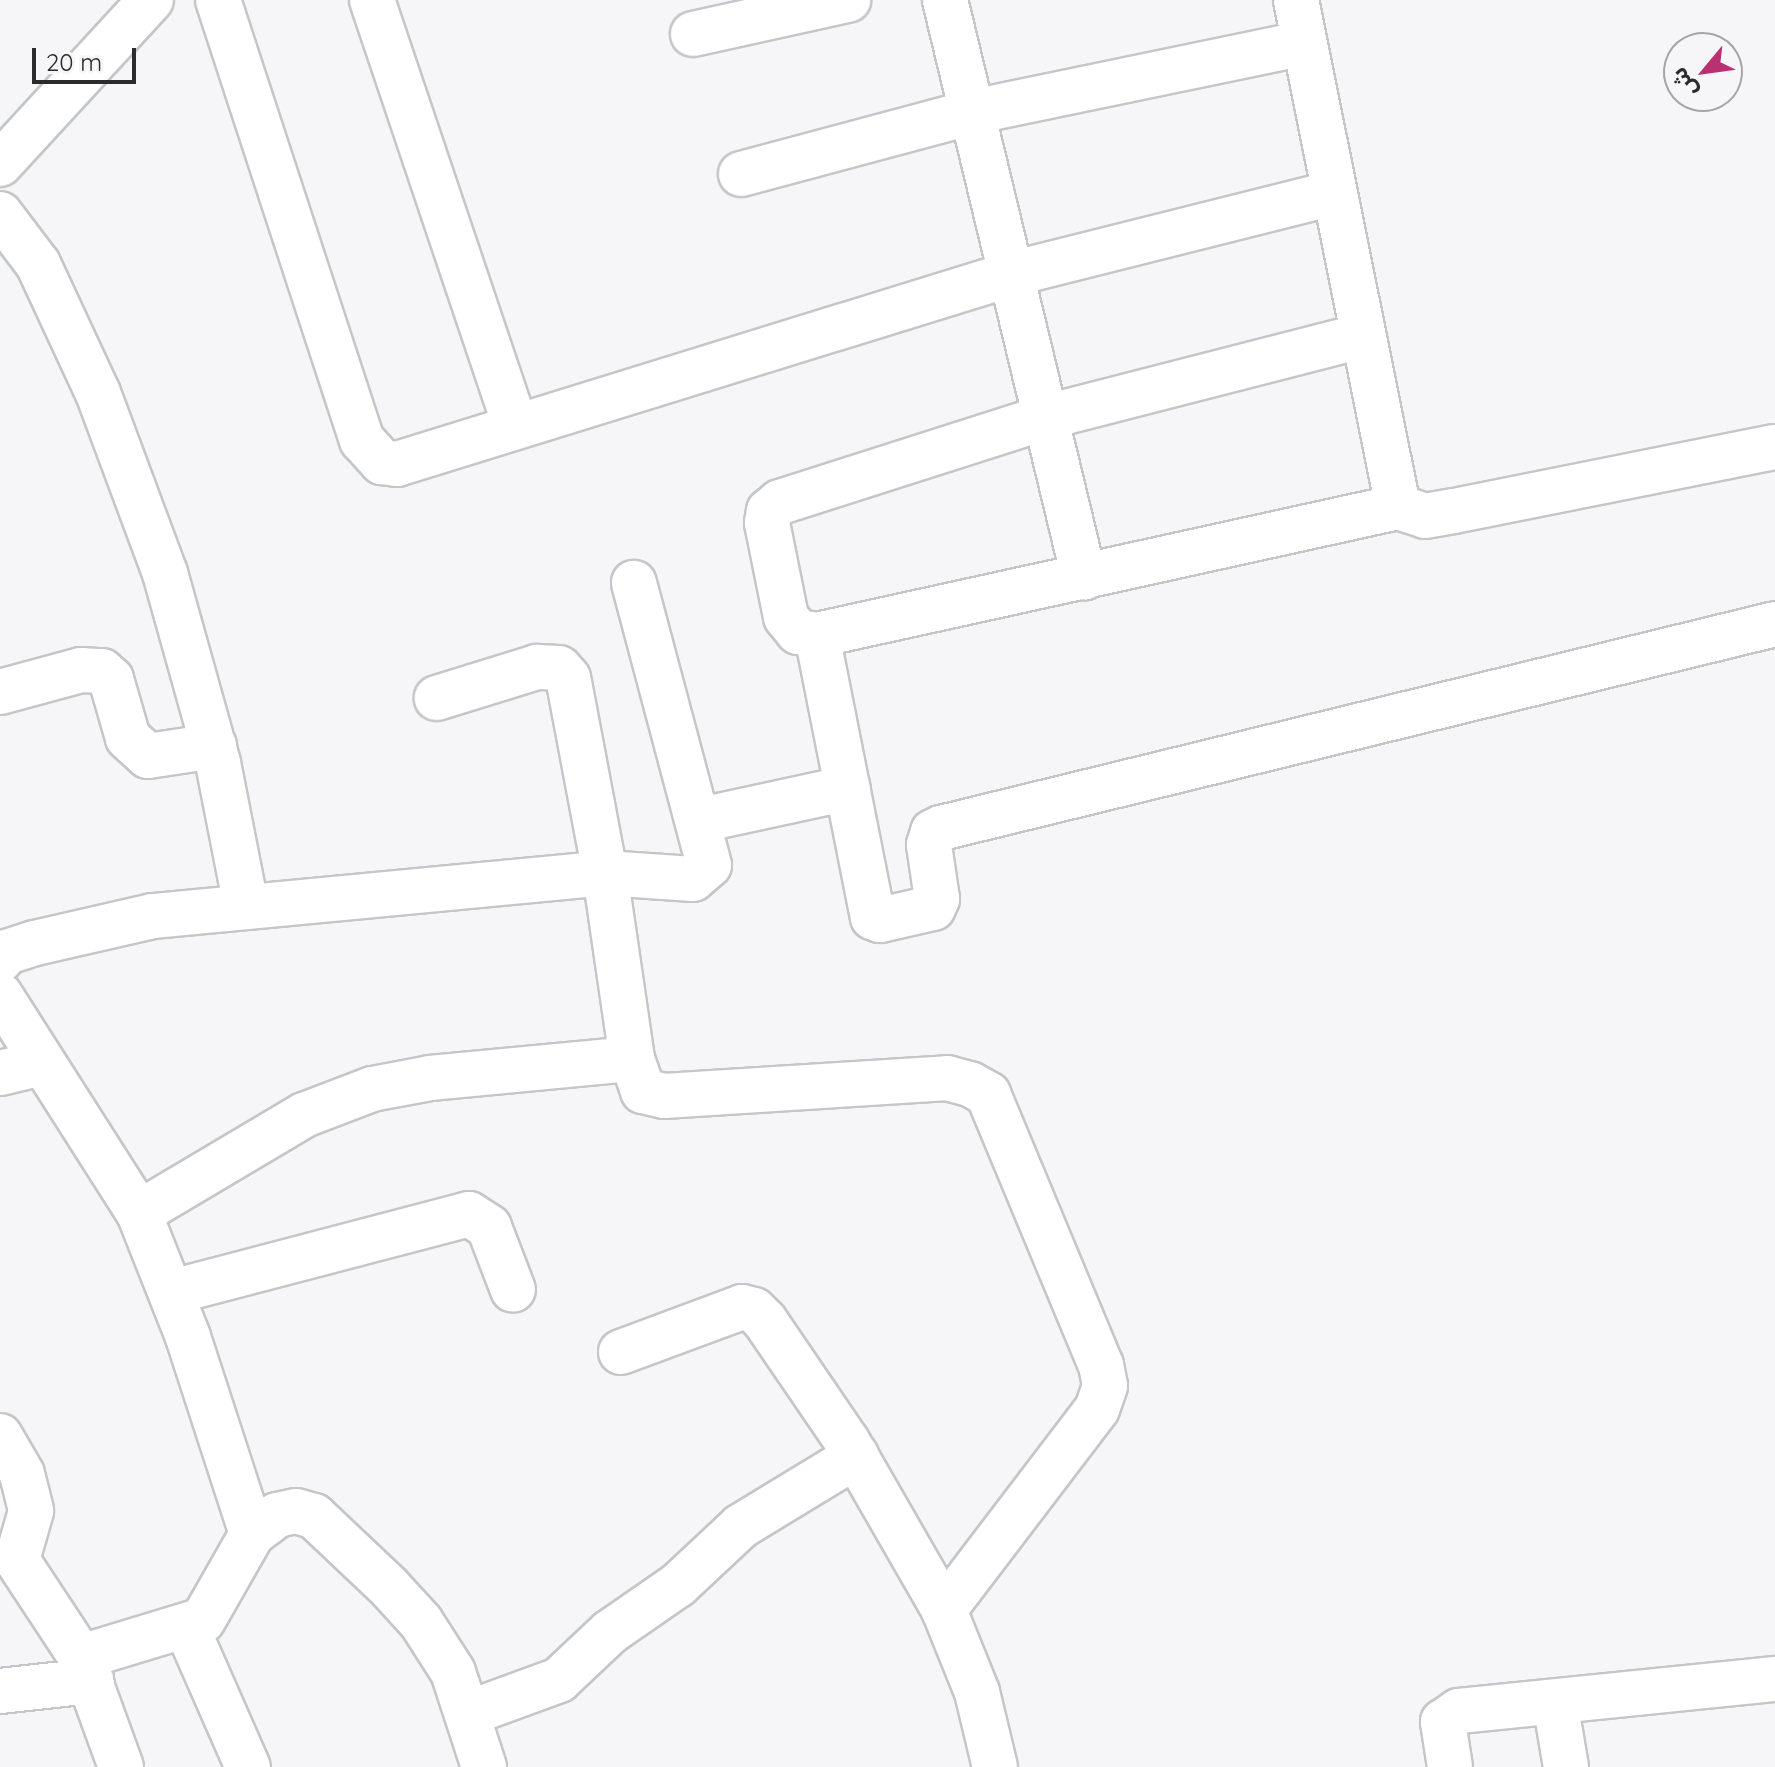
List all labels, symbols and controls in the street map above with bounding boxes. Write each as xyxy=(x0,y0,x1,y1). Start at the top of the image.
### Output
scale bar xyxy=(36,32,140,82)
north arrow xyxy=(1663,32,1743,112)
text: 20 m xyxy=(46,47,102,77)
text: ش xyxy=(1664,63,1703,103)

